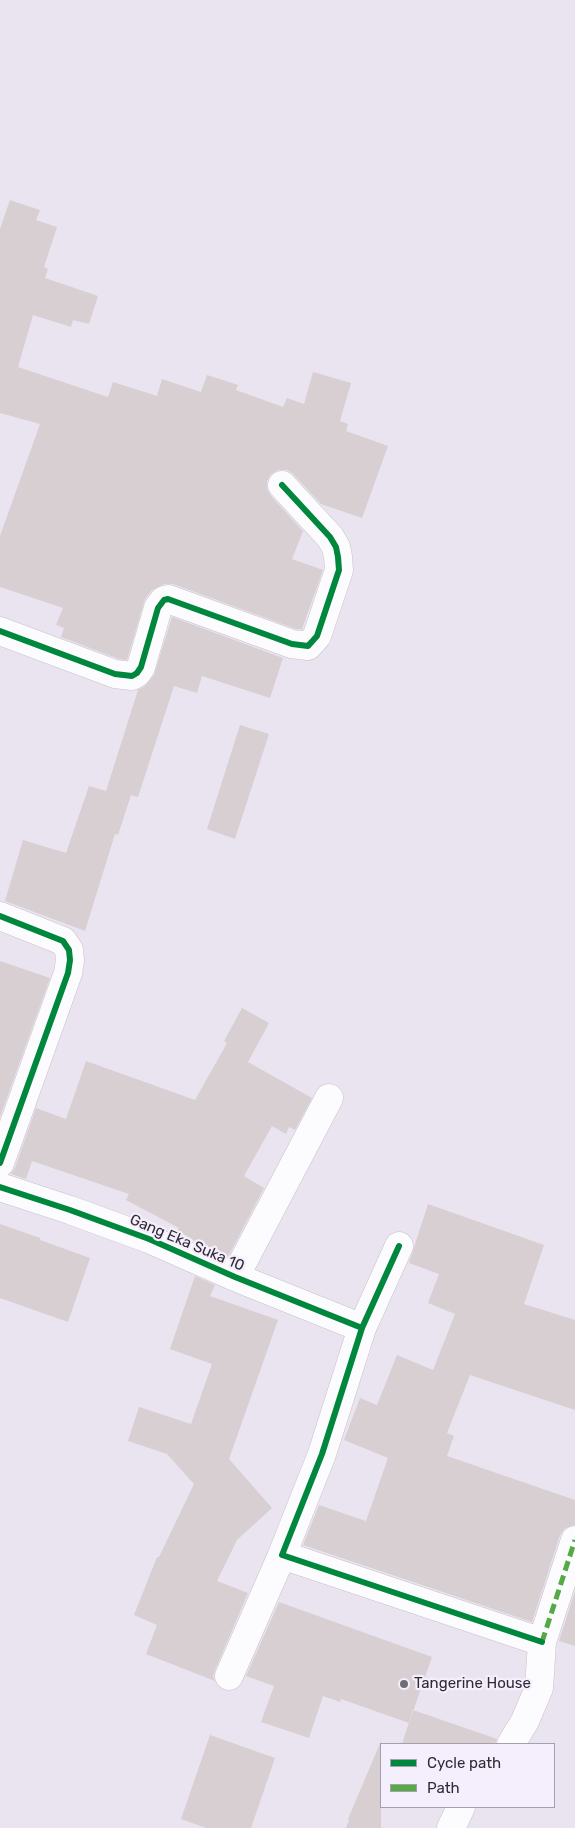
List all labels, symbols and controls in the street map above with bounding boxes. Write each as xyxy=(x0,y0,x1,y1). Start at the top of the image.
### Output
street label: Gang Eka Suka 10 xyxy=(127,1211,247,1275)
place label: Tangerine House xyxy=(414,1675,531,1693)
marker: Tangerine House xyxy=(398,1678,410,1690)
legend xyxy=(380,1743,555,1808)
text: Cycle path xyxy=(427,1754,501,1772)
text: Path xyxy=(427,1779,460,1797)

